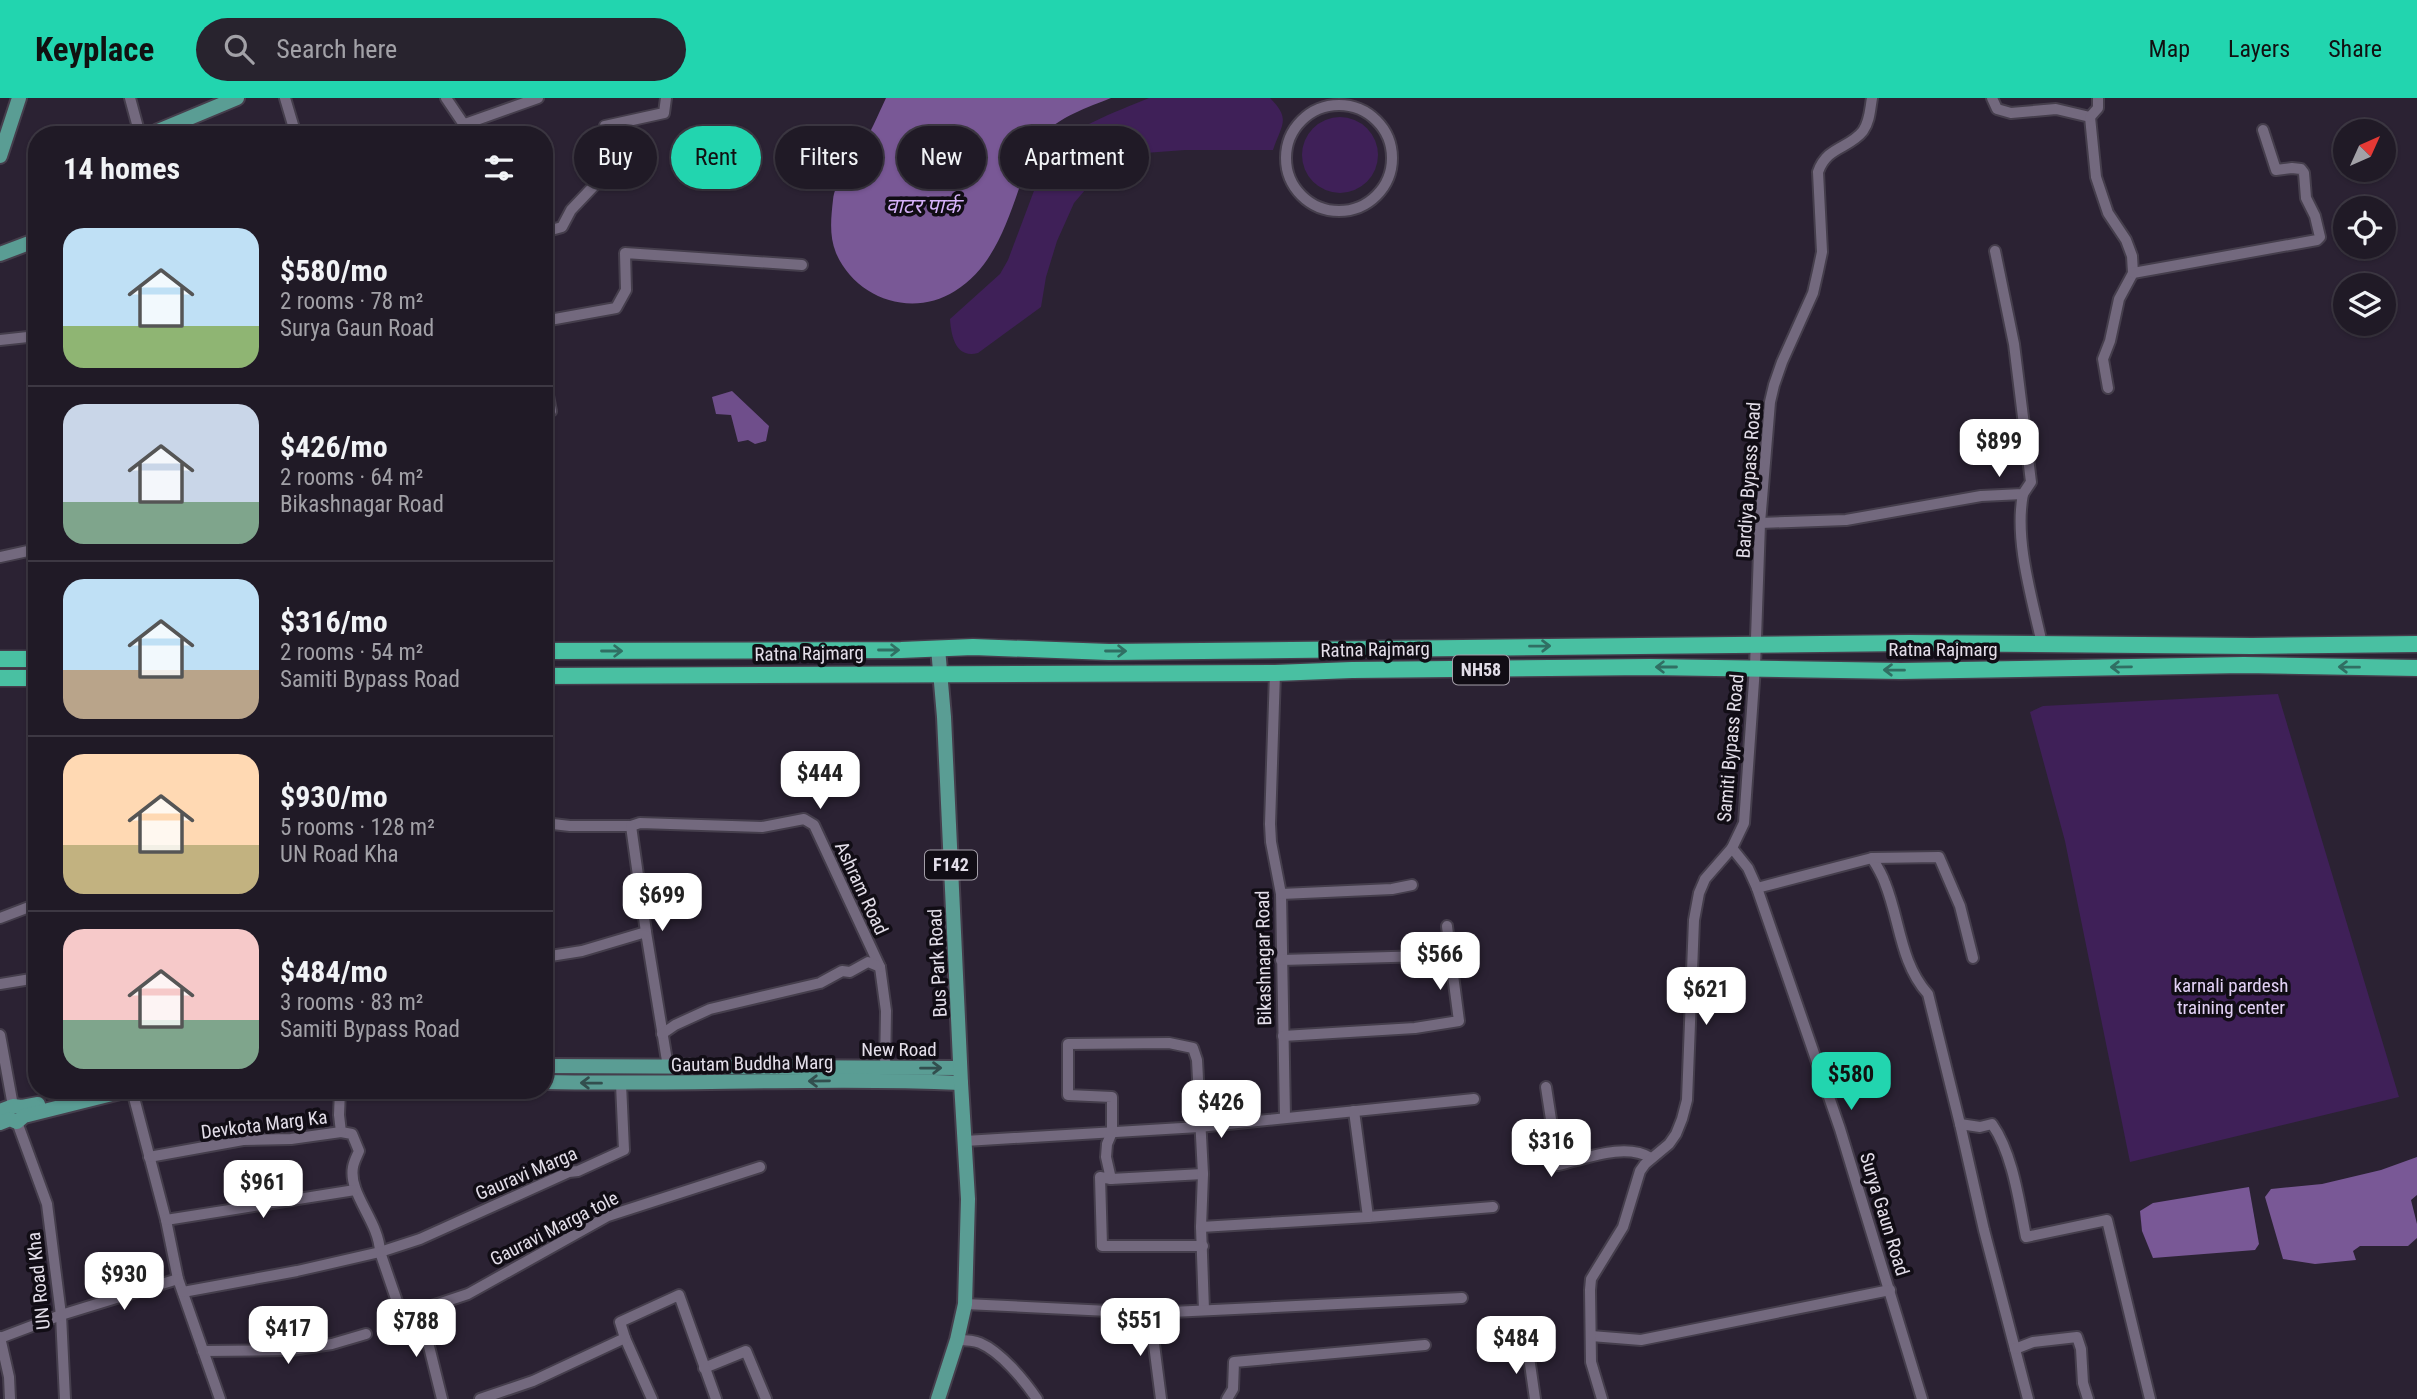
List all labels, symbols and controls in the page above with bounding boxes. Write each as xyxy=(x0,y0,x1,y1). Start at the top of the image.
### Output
search box xyxy=(196,18,686,81)
text: Keyplace xyxy=(35,30,154,69)
icon: search xyxy=(220,30,258,68)
text: Search here xyxy=(276,34,397,64)
text: Map xyxy=(2149,35,2190,63)
text: Layers xyxy=(2228,35,2290,63)
text: Share xyxy=(2328,35,2382,63)
north arrow xyxy=(2333,119,2396,182)
map controls xyxy=(2333,119,2396,336)
chip: Buy xyxy=(574,126,657,189)
chip: Rent xyxy=(671,126,761,189)
chip: Filters xyxy=(775,126,883,189)
chip: New xyxy=(897,126,986,189)
chip: Apartment xyxy=(1000,126,1149,189)
icon: filters xyxy=(480,149,518,187)
text: 14 homes xyxy=(63,151,180,186)
water label: वाटर पार्क xyxy=(886,194,964,218)
button: locate xyxy=(2333,196,2396,259)
text: $580/mo xyxy=(280,253,388,288)
icon: home xyxy=(119,256,203,340)
button: layers xyxy=(2333,273,2396,336)
text: 2 rooms · 78 m² xyxy=(280,288,423,315)
text: Surya Gaun Road xyxy=(280,315,434,342)
street label: Bardiya Bypass Road xyxy=(1732,401,1765,559)
pin: $899 xyxy=(1958,420,2040,479)
text: $899 xyxy=(1976,428,2022,455)
text: $426/mo xyxy=(280,429,388,464)
icon: home xyxy=(119,432,203,516)
text: 2 rooms · 64 m² xyxy=(280,464,423,491)
text: Bikashnagar Road xyxy=(280,491,444,518)
text: $316/mo xyxy=(280,604,388,639)
icon: home xyxy=(119,607,203,691)
street label: Ratna Rajmarg xyxy=(1320,637,1430,662)
street label: Ratna Rajmarg xyxy=(1888,638,1998,661)
text: 2 rooms · 54 m² xyxy=(280,639,423,666)
one-way arrow xyxy=(1528,640,1551,653)
street label: Ratna Rajmarg xyxy=(754,641,864,666)
one-way arrow xyxy=(877,643,900,657)
one-way arrow xyxy=(601,644,624,658)
one-way arrow xyxy=(1105,644,1128,658)
road number: NH58 xyxy=(1453,656,1509,684)
one-way arrow xyxy=(1655,660,1678,674)
one-way arrow xyxy=(2110,660,2133,674)
one-way arrow xyxy=(2338,660,2361,673)
one-way arrow xyxy=(1883,664,1906,677)
text: Samiti Bypass Road xyxy=(280,666,460,693)
street label: Samiti Bypass Road xyxy=(1713,673,1748,823)
pin: $444 xyxy=(779,752,861,811)
text: $444 xyxy=(797,760,843,787)
text: $930/mo xyxy=(280,779,388,814)
icon: home xyxy=(119,782,203,866)
text: 5 rooms · 128 m² xyxy=(280,814,435,841)
street label: Ashram Road xyxy=(830,838,893,938)
text: UN Road Kha xyxy=(280,841,399,868)
road number: F142 xyxy=(925,850,977,880)
pin: $699 xyxy=(621,874,703,933)
text: $699 xyxy=(639,882,685,909)
street label: Bikashnagar Road xyxy=(1251,890,1276,1026)
street label: Bus Park Road xyxy=(923,908,952,1018)
pin: $566 xyxy=(1399,932,1481,992)
text: $566 xyxy=(1417,941,1463,968)
text: $484/mo xyxy=(280,954,388,989)
icon: home xyxy=(119,957,203,1041)
pin: $621 xyxy=(1665,968,1747,1027)
park label: karnali pardesh training center xyxy=(2173,974,2289,1019)
text: $621 xyxy=(1683,976,1729,1003)
text: 3 rooms · 83 m² xyxy=(280,989,423,1016)
text: Samiti Bypass Road xyxy=(280,1016,460,1043)
street label: New Road xyxy=(861,1038,937,1061)
street label: Gautam Buddha Marg xyxy=(671,1051,833,1076)
pin: $580 xyxy=(1810,1052,1892,1112)
text: $580 xyxy=(1828,1061,1874,1088)
one-way arrow xyxy=(919,1062,942,1075)
one-way arrow xyxy=(808,1075,831,1088)
one-way arrow xyxy=(580,1076,603,1090)
pin: $426 xyxy=(1180,1080,1262,1140)
text: $426 xyxy=(1198,1089,1244,1116)
street label: Devkota Marg Ka xyxy=(200,1105,329,1144)
pin: $316 xyxy=(1510,1119,1592,1179)
text: $316 xyxy=(1528,1128,1574,1155)
street label: Gauravi Marga xyxy=(472,1142,581,1205)
street label: Surya Gaun Road xyxy=(1855,1150,1914,1278)
pin: $961 xyxy=(222,1160,304,1220)
text: $961 xyxy=(240,1169,286,1196)
street label: Gauravi Marga tole xyxy=(486,1186,622,1271)
street label: UN Road Kha xyxy=(22,1231,55,1331)
pin: $930 xyxy=(83,1252,165,1312)
text: $930 xyxy=(101,1261,147,1288)
pin: $551 xyxy=(1099,1298,1181,1358)
pin: $788 xyxy=(375,1300,457,1359)
pin: $417 xyxy=(247,1306,329,1366)
text: $551 xyxy=(1117,1307,1163,1334)
text: $788 xyxy=(393,1308,439,1335)
text: $417 xyxy=(265,1315,311,1342)
pin: $484 xyxy=(1475,1316,1557,1376)
text: $484 xyxy=(1493,1325,1539,1352)

